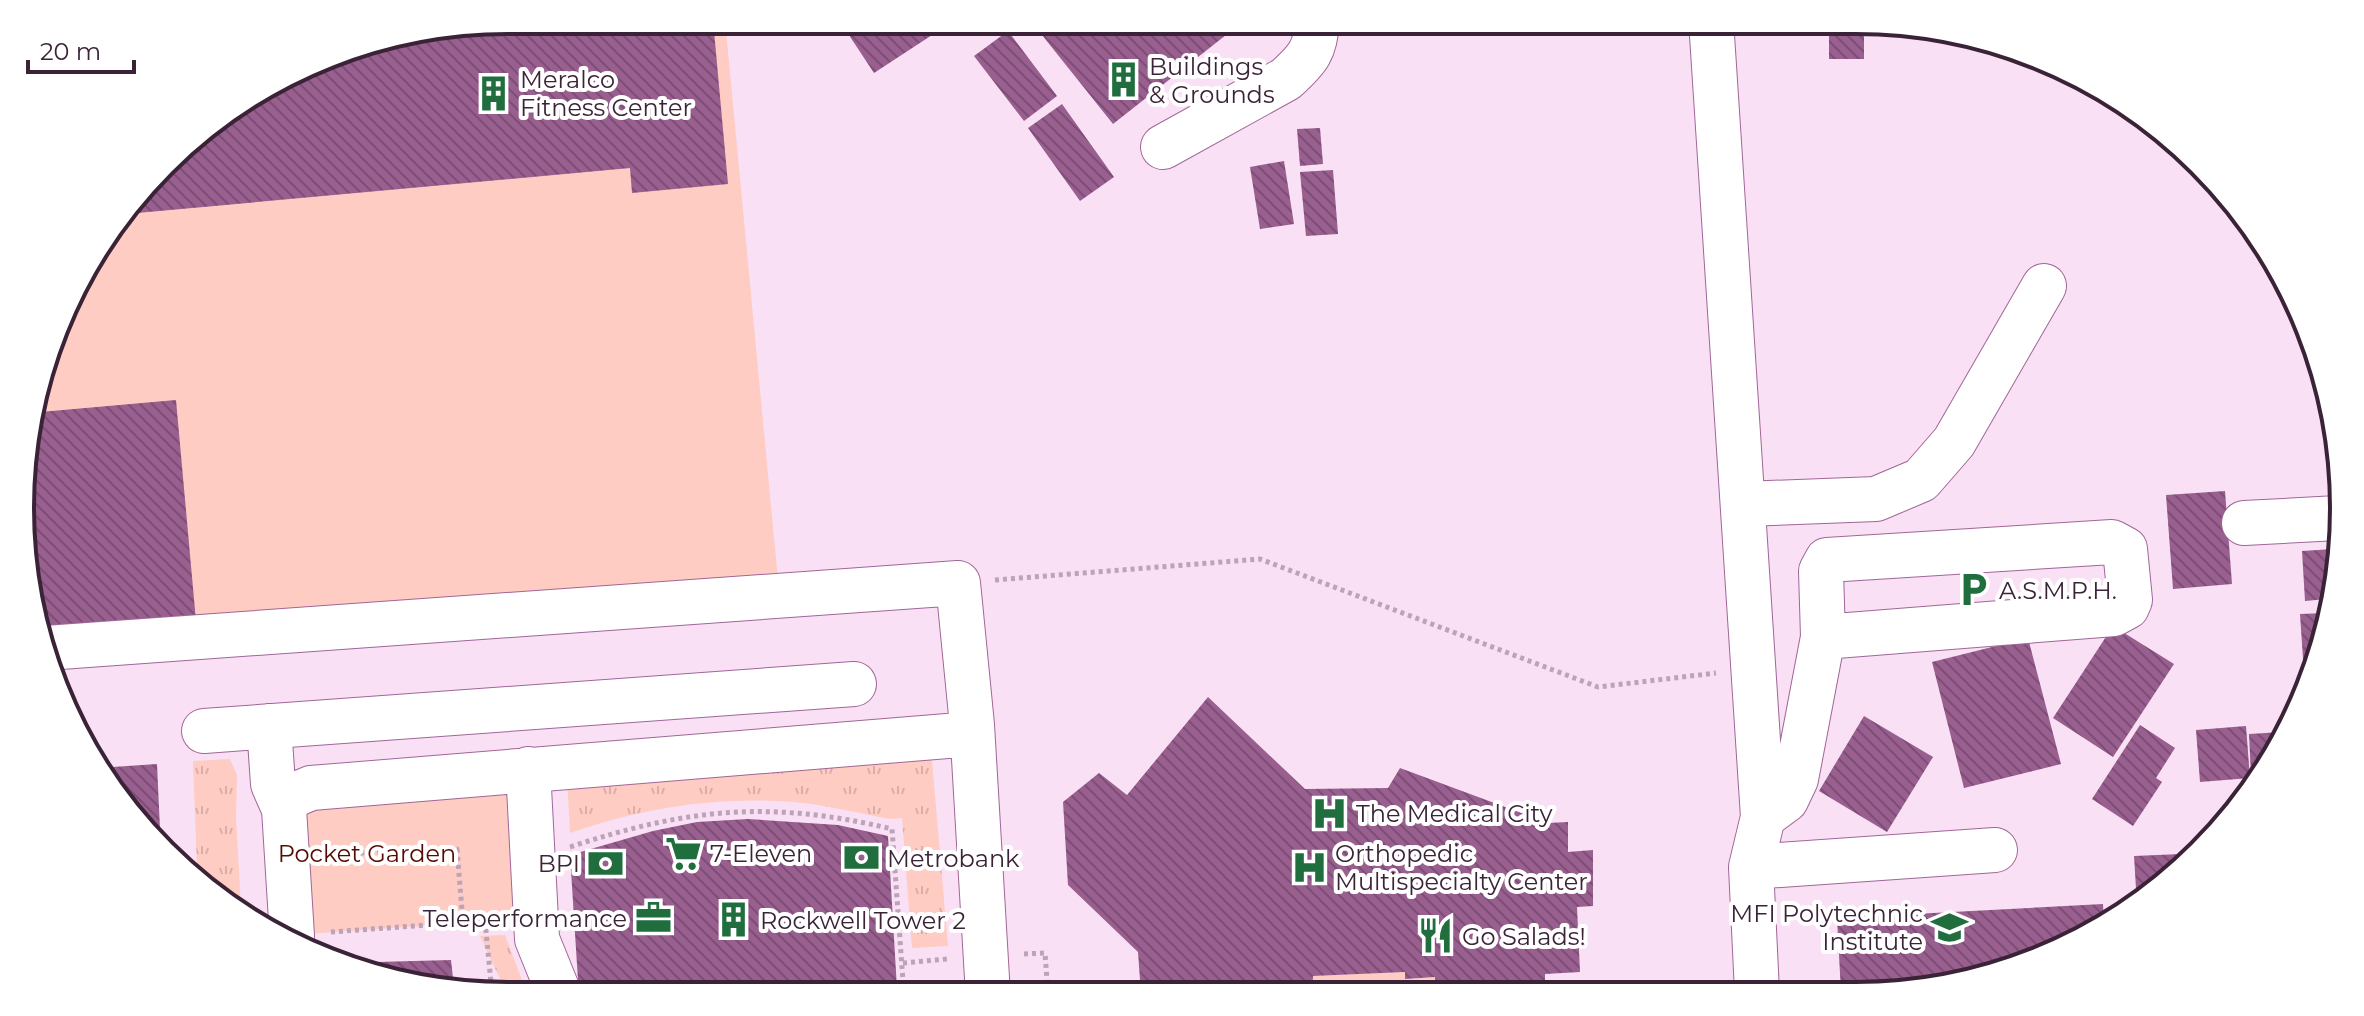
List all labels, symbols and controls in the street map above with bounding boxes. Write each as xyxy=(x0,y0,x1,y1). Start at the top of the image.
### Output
scale bar xyxy=(28,24,134,74)
text: 20 m xyxy=(40,37,101,66)
place label: Buildings & Grounds xyxy=(1149,52,1275,109)
building icon: Buildings & Grounds xyxy=(1104,61,1142,99)
place label: Meralco Fitness Center xyxy=(520,65,692,122)
building icon: Meralco Fitness Center xyxy=(475,74,513,112)
parking icon: A.S.M.P.H. xyxy=(1954,571,1992,609)
place label: A.S.M.P.H. xyxy=(1999,576,2117,605)
hospital icon: The Medical City xyxy=(1311,794,1349,832)
place label: The Medical City xyxy=(1356,799,1553,828)
supermarket icon: 7-Eleven xyxy=(665,834,703,872)
park label: Pocket Garden xyxy=(278,839,456,868)
place label: 7-Eleven xyxy=(710,839,812,868)
bank icon: Metrobank xyxy=(842,839,880,877)
place label: Orthopedic Multispecialty Center xyxy=(1335,839,1588,896)
bank icon: BPI xyxy=(587,844,625,882)
place label: Metrobank xyxy=(887,844,1020,873)
hospital icon: Orthopedic Multispecialty Center xyxy=(1290,848,1328,886)
place label: BPI xyxy=(538,849,580,878)
office icon: Teleperformance xyxy=(634,899,672,937)
place label: MFI Polytechnic Institute xyxy=(1730,899,1923,956)
building icon: Rockwell Tower 2 xyxy=(715,901,753,939)
place label: Teleperformance xyxy=(423,904,627,933)
place label: Rockwell Tower 2 xyxy=(760,906,966,935)
school or university icon: MFI Polytechnic Institute xyxy=(1930,908,1968,946)
restaurant icon: Go Salads! xyxy=(1417,917,1455,955)
place label: Go Salads! xyxy=(1462,922,1586,951)

